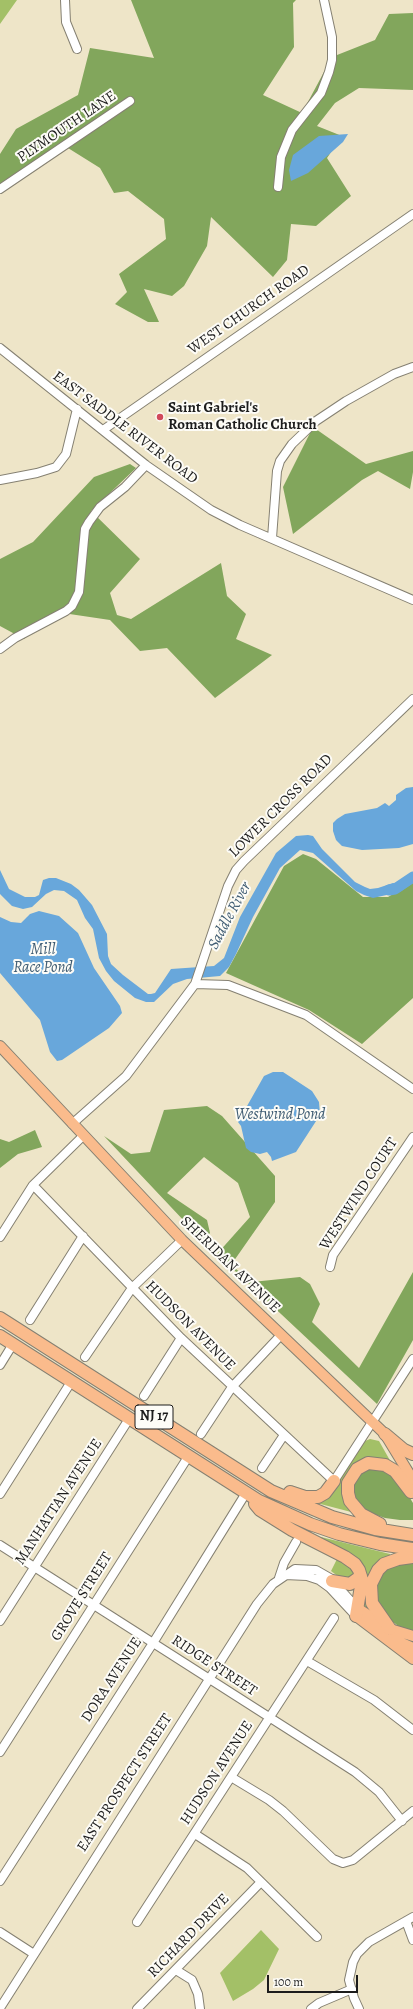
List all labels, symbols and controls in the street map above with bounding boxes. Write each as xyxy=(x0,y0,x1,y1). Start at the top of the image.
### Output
street label: PLYMOUTH LANE xyxy=(14,87,120,167)
street label: WEST CHURCH ROAD xyxy=(185,261,313,359)
street label: EAST SADDLE RIVER ROAD xyxy=(49,368,201,488)
place label: Saint Gabriel's Roman Catholic Church xyxy=(168,399,317,434)
marker: Saint Gabriel's Roman Catholic Church xyxy=(155,412,165,422)
street label: LOWER CROSS ROAD xyxy=(226,751,336,861)
water label: Saddle River xyxy=(204,879,256,953)
water label: Mill Race Pond xyxy=(13,940,73,978)
water label: Westwind Pond xyxy=(235,1105,325,1125)
street label: WESTWIND COURT xyxy=(316,1135,402,1253)
street label: SHERIDAN AVENUE xyxy=(176,1213,284,1317)
street label: HUDSON AVENUE xyxy=(141,1277,239,1375)
road number: NJ 17 xyxy=(135,1405,173,1429)
street label: MANHATTAN AVENUE xyxy=(12,1436,106,1568)
street label: GROVE STREET xyxy=(48,1549,116,1645)
street label: RIDGE STREET xyxy=(168,1632,260,1700)
street label: DORA AVENUE xyxy=(78,1634,146,1726)
street label: EAST PROSPECT STREET xyxy=(74,1711,176,1855)
street label: HUDSON AVENUE xyxy=(177,1718,257,1828)
street label: RICHARD DRIVE xyxy=(144,1890,234,1982)
scale bar xyxy=(269,1967,360,1993)
text: 100 m xyxy=(274,1974,303,1990)

